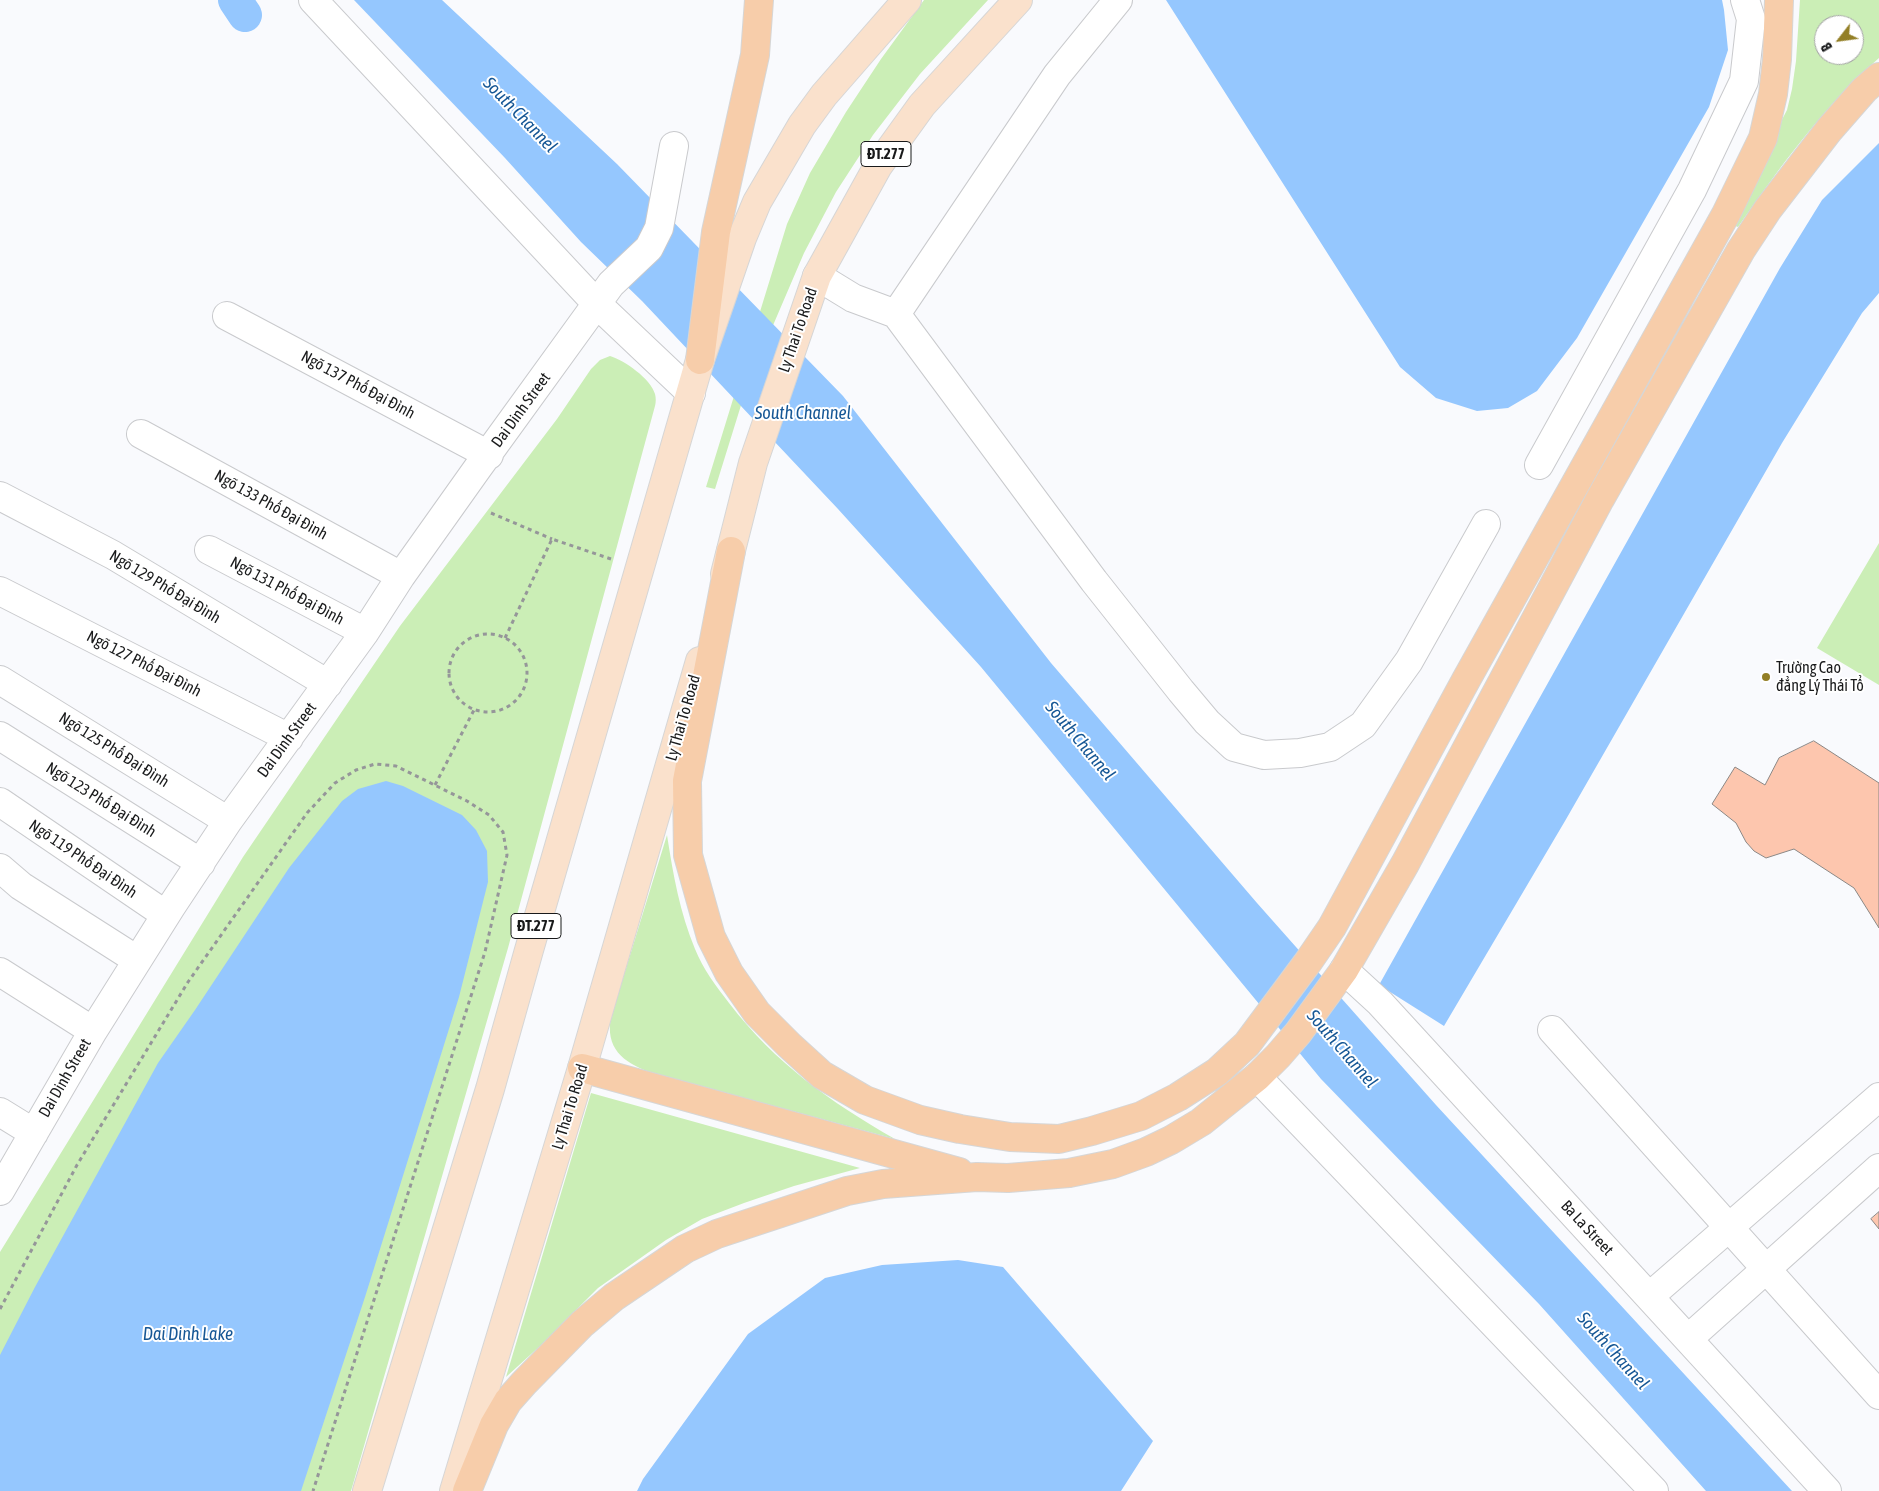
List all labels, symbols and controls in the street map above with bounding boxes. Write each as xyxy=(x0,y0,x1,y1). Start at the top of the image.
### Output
north arrow xyxy=(1814,15,1864,65)
text: B xyxy=(1818,40,1835,54)
water label: South Channel xyxy=(479,73,561,157)
road number: ĐT.277 xyxy=(861,142,911,166)
street label: Ly Thai To Road xyxy=(775,285,821,375)
street label: Ngõ 137 Phố Đại Đình xyxy=(298,347,418,423)
street label: Dai Dinh Street xyxy=(487,369,555,451)
water label: South Channel xyxy=(755,402,851,424)
street label: Ngõ 133 Phố Đại Đình xyxy=(211,466,331,544)
street label: Ngõ 129 Phố Đại Đình xyxy=(106,546,224,628)
street label: Ngõ 131 Phố Đại Đình xyxy=(227,553,347,629)
street label: Ngõ 127 Phố Đại Đình xyxy=(83,627,205,701)
place label: Trường Cao đẳng Lý Thái Tổ xyxy=(1776,658,1864,696)
marker: Trường Cao đẳng Lý Thái Tổ xyxy=(1760,671,1772,683)
street label: Ly Thai To Road xyxy=(662,673,704,763)
water label: South Channel xyxy=(1041,697,1119,785)
street label: Dai Dinh Street xyxy=(253,699,321,781)
street label: Ngõ 125 Phố Đại Đình xyxy=(55,708,173,792)
street label: Ngõ 123 Phố Đại Đình xyxy=(42,758,160,842)
street label: Ngõ 119 Phố Đại Đình xyxy=(25,816,141,902)
road number: ĐT.277 xyxy=(511,914,561,938)
water label: South Channel xyxy=(1302,1005,1382,1093)
street label: Dai Dinh Street xyxy=(35,1035,95,1121)
street label: Ly Thai To Road xyxy=(548,1062,592,1152)
street label: Ba La Street xyxy=(1557,1197,1617,1259)
water label: South Channel xyxy=(1573,1308,1653,1394)
water label: Dai Dinh Lake xyxy=(143,1323,233,1345)

